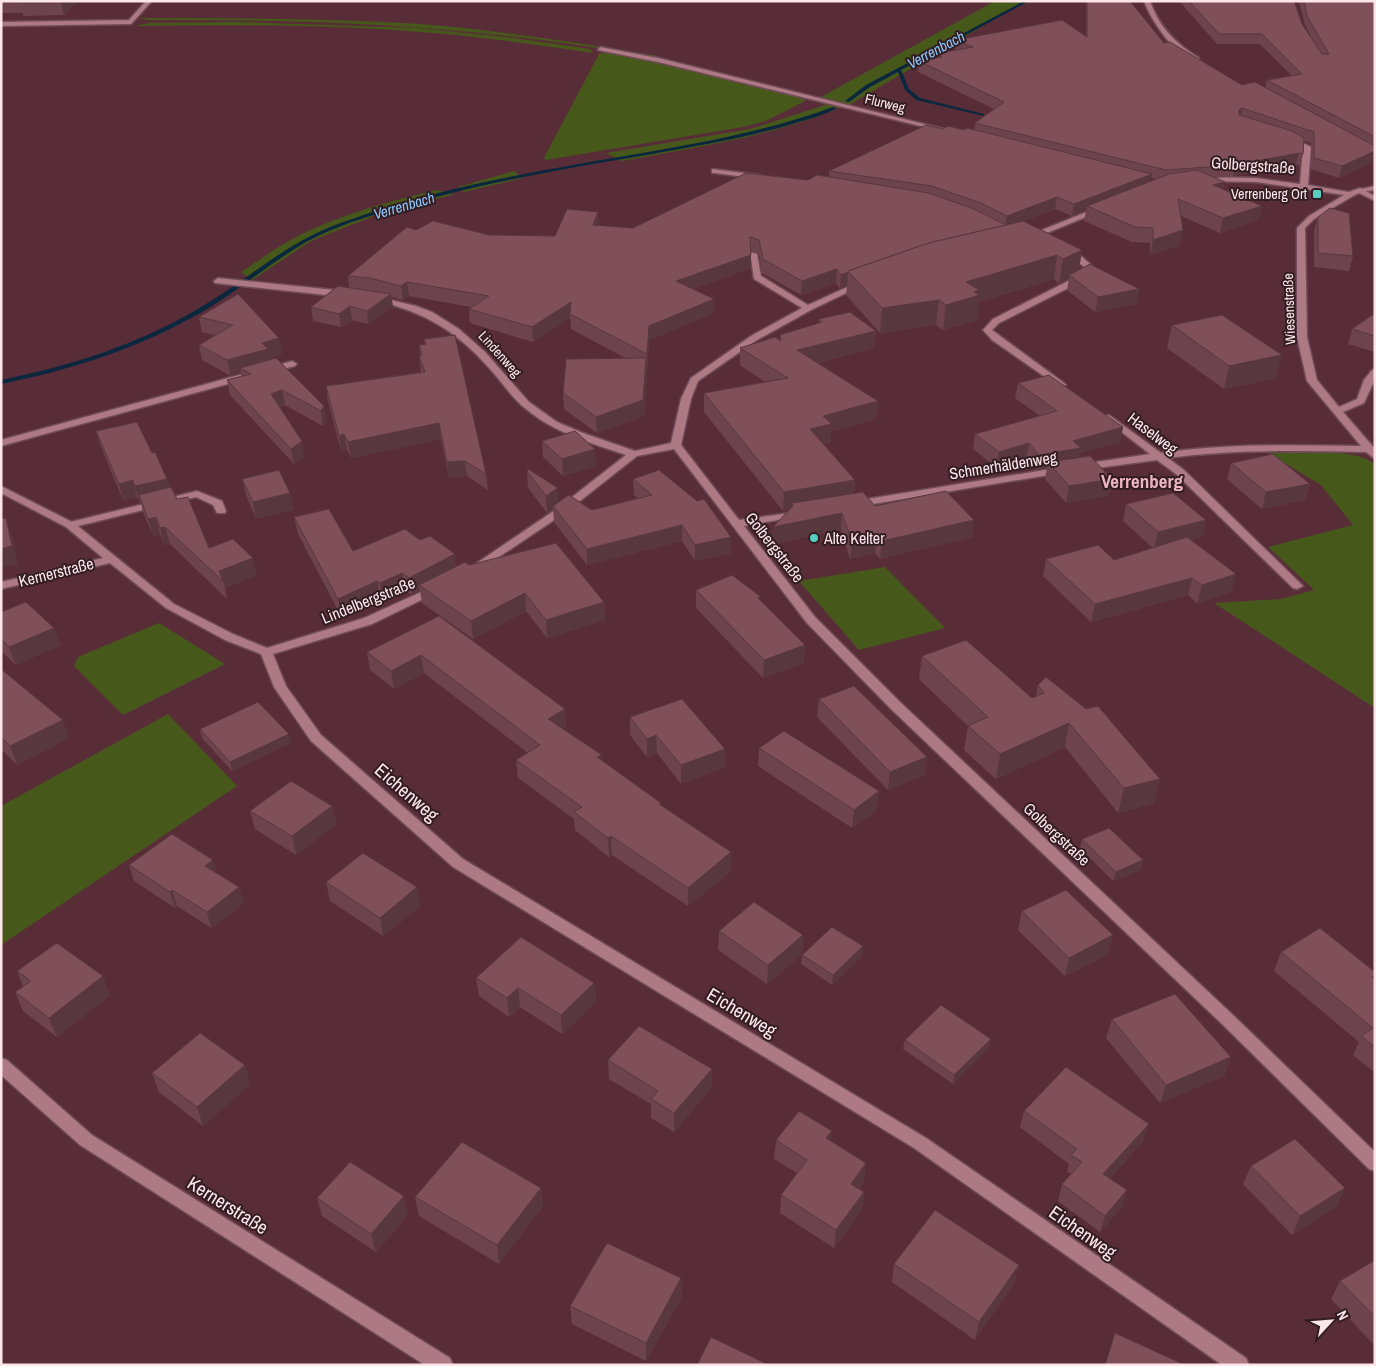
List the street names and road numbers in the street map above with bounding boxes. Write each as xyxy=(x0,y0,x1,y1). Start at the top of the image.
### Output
street label: Flurweg xyxy=(863,89,908,117)
street label: Golbergstraße xyxy=(1210,151,1296,179)
street label: Wiesenstraße xyxy=(1279,273,1299,345)
street label: Lindenweg xyxy=(475,327,526,381)
street label: Haselweg xyxy=(1123,407,1183,460)
street label: Schmerhäldenweg xyxy=(948,446,1059,484)
street label: Golbergstraße xyxy=(741,507,809,587)
street label: Kernerstraße xyxy=(16,552,96,592)
street label: Lindelbergstraße xyxy=(318,571,418,629)
street label: Eichenweg xyxy=(369,757,445,827)
street label: Golbergstraße xyxy=(1019,797,1095,871)
street label: Eichenweg xyxy=(702,981,782,1043)
street label: Kernerstraße xyxy=(183,1170,273,1240)
street label: Eichenweg xyxy=(1044,1199,1122,1265)

